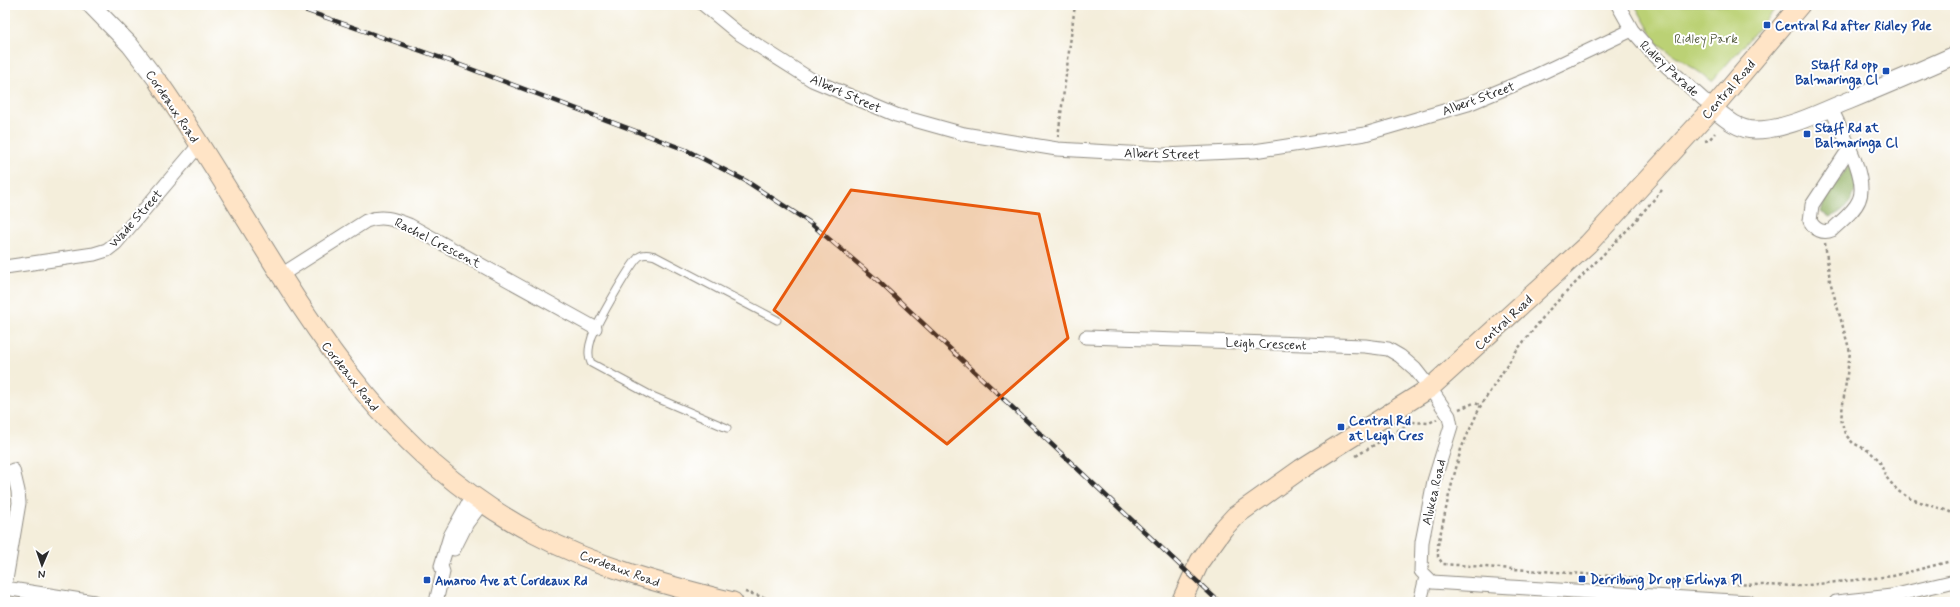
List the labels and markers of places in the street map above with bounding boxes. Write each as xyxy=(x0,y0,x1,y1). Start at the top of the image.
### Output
place label: Central Rd after Ridley Pde xyxy=(1775,18,1932,35)
marker: Central Rd after Ridley Pde xyxy=(1762,20,1772,30)
place label: Staff Rd opp Balmaringa Cl xyxy=(1795,57,1879,91)
marker: Staff Rd opp Balmaringa Cl xyxy=(1881,66,1891,76)
place label: Staff Rd at Balmaringa Cl xyxy=(1815,120,1899,154)
marker: Staff Rd at Balmaringa Cl xyxy=(1802,129,1812,139)
place label: Central Rd at Leigh Cres xyxy=(1349,413,1424,446)
marker: Central Rd at Leigh Cres xyxy=(1336,422,1346,432)
place label: Derribong Dr opp Erlinya Pl xyxy=(1590,572,1742,591)
place label: Amaroo Ave at Cordeaux Rd xyxy=(435,573,588,590)
marker: Derribong Dr opp Erlinya Pl xyxy=(1577,574,1587,584)
marker: Amaroo Ave at Cordeaux Rd xyxy=(422,575,432,585)

